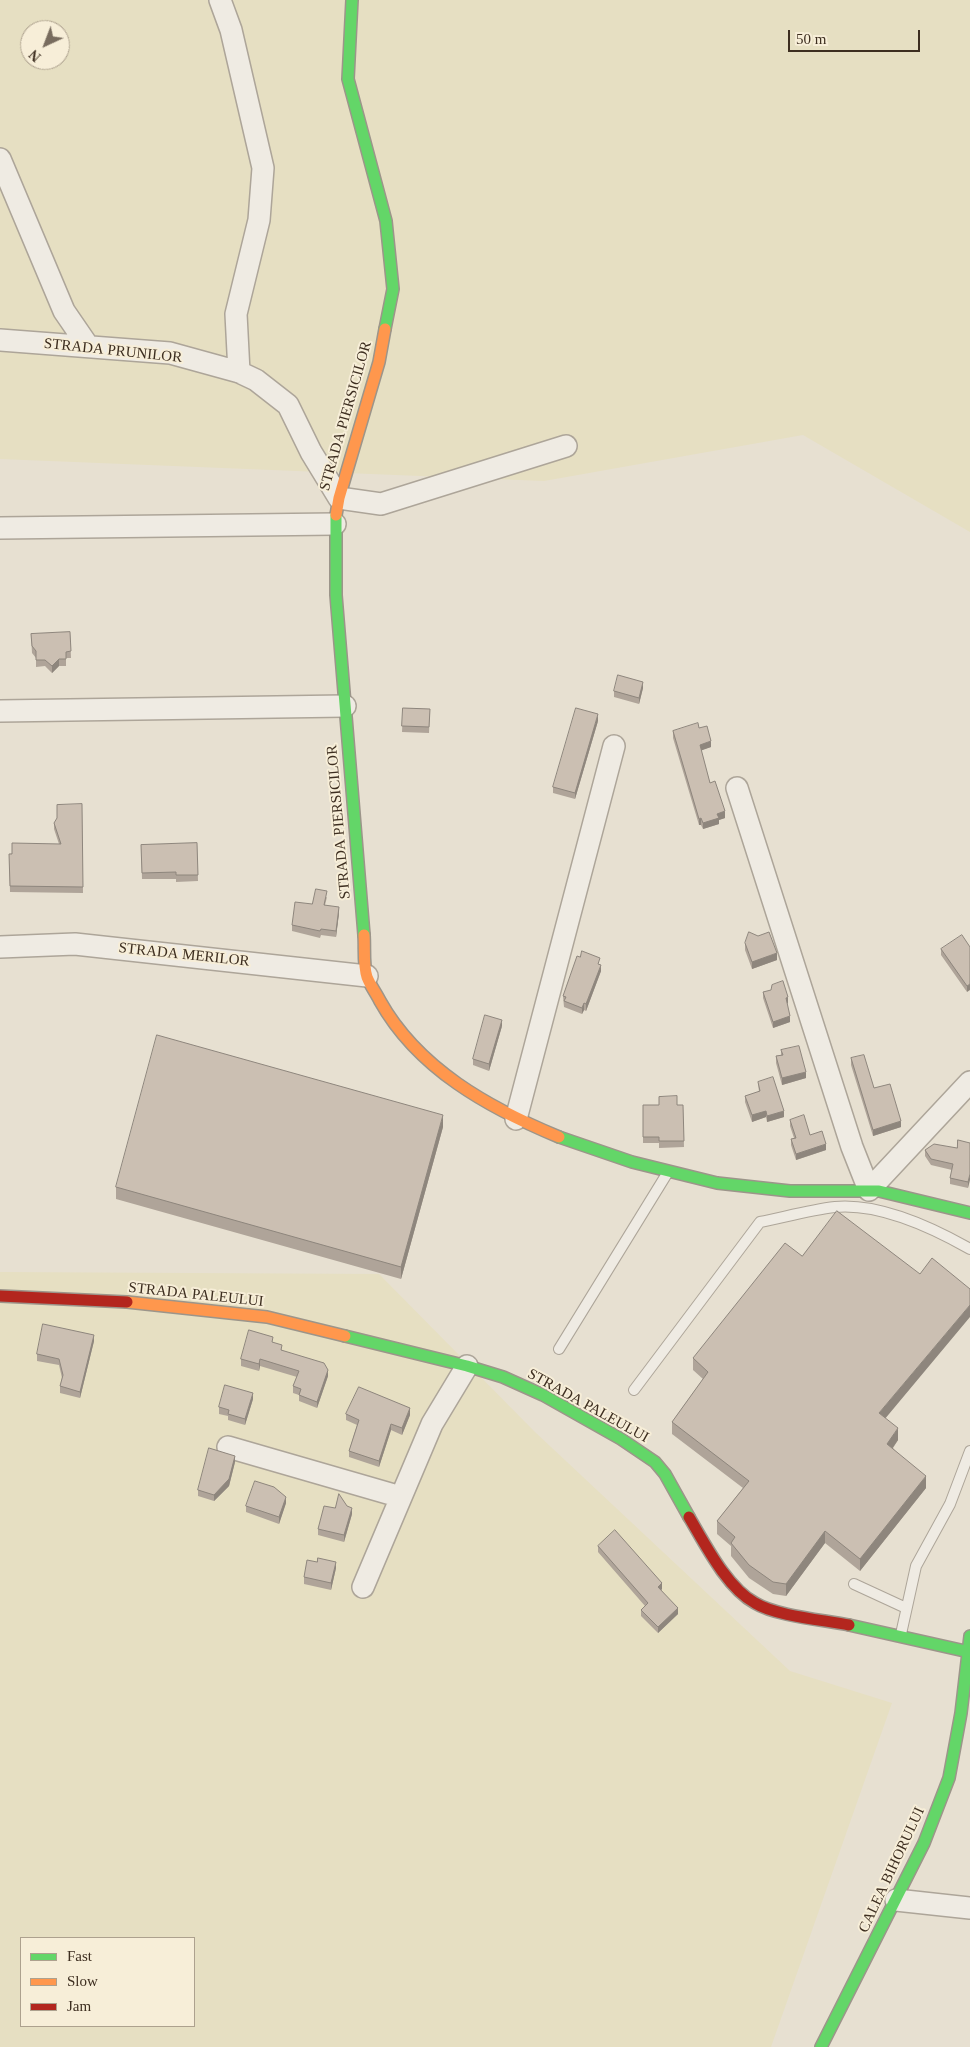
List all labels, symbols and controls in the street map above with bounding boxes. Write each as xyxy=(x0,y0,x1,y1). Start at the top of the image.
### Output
north arrow xyxy=(20,20,70,70)
scale bar xyxy=(790,20,922,52)
text: 50 m xyxy=(796,31,826,47)
text: N xyxy=(26,47,44,65)
street label: STRADA PRUNILOR xyxy=(43,335,183,367)
street label: STRADA PIERSICILOR xyxy=(316,339,376,493)
street label: STRADA PIERSICILOR xyxy=(323,744,355,900)
street label: STRADA MERILOR xyxy=(118,939,250,971)
street label: STRADA PALEULUI xyxy=(128,1279,264,1311)
street label: STRADA PALEULUI xyxy=(524,1365,652,1447)
street label: CALEA BIHORULUI xyxy=(855,1804,929,1936)
legend xyxy=(20,1937,195,2027)
text: Fast xyxy=(67,1948,92,1964)
text: Slow xyxy=(67,1973,98,1989)
text: Jam xyxy=(67,1998,91,2014)

